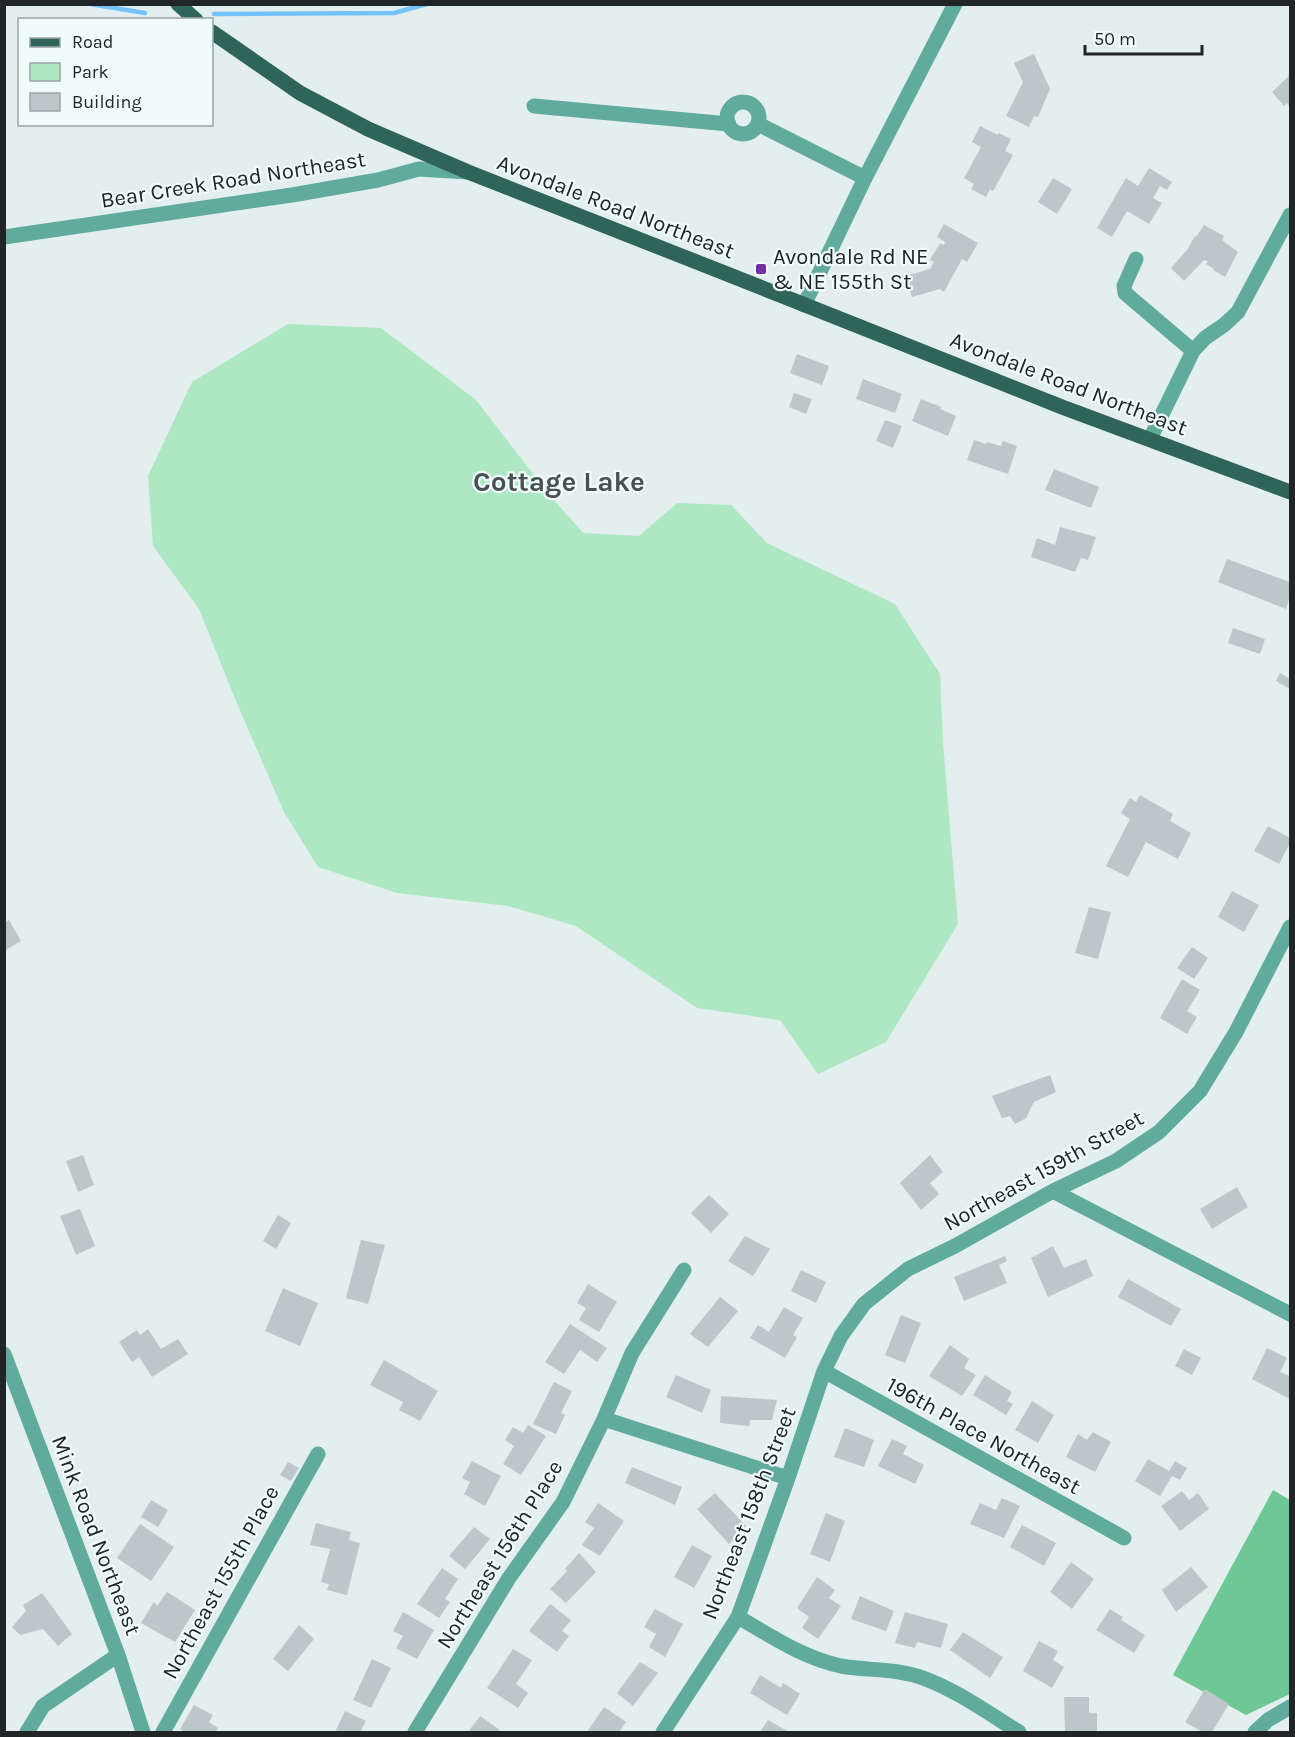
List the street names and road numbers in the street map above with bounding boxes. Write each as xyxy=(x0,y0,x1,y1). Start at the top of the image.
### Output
street label: Bear Creek Road Northeast xyxy=(99,146,367,214)
street label: Avondale Road Northeast xyxy=(493,150,738,264)
street label: Avondale Road Northeast xyxy=(946,327,1191,441)
street label: Northeast 159th Street xyxy=(939,1105,1148,1237)
street label: 196th Place Northeast xyxy=(882,1372,1085,1500)
street label: Northeast 158th Street xyxy=(696,1403,801,1623)
street label: Mink Road Northeast xyxy=(46,1432,146,1639)
street label: Northeast 156th Place xyxy=(431,1456,568,1654)
street label: Northeast 155th Place xyxy=(157,1481,285,1684)

